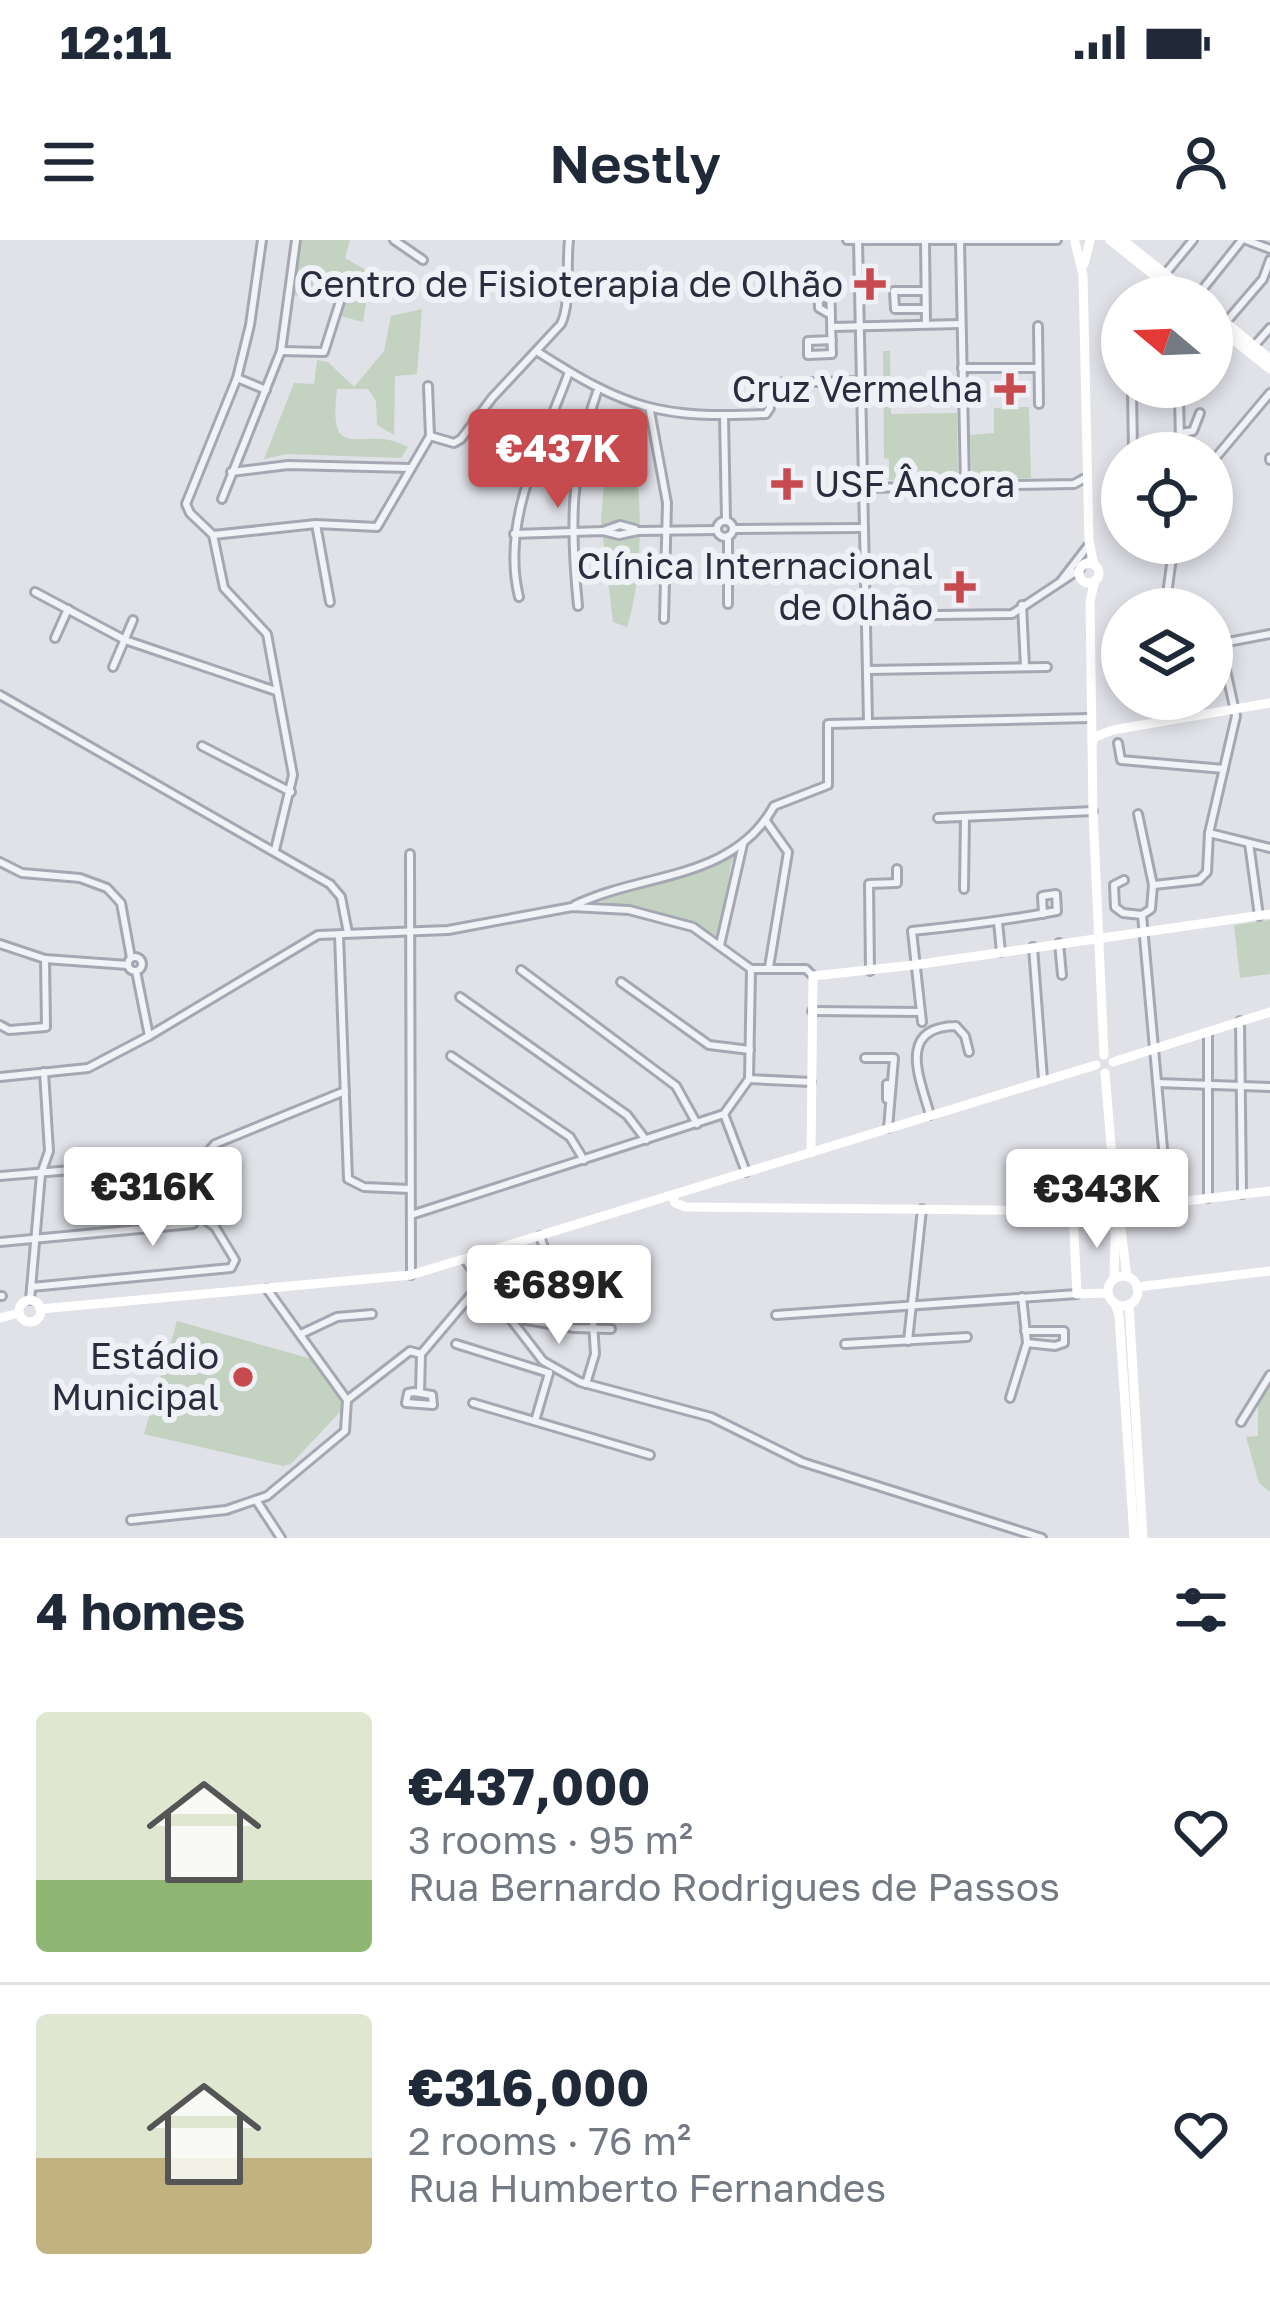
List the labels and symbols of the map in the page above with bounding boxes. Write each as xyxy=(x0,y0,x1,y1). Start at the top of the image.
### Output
place label: Centro de Fisioterapia de Olhão xyxy=(299,262,843,305)
marker: Centro de Fisioterapia de Olhão xyxy=(854,268,886,300)
north arrow xyxy=(1101,276,1233,408)
place label: Cruz Vermelha xyxy=(732,367,983,410)
marker: Cruz Vermelha xyxy=(994,373,1026,405)
pin: €437K xyxy=(474,409,642,511)
place label: USF Âncora xyxy=(814,462,1015,505)
marker: USF Âncora xyxy=(771,468,803,500)
place label: Clínica Internacional de Olhão xyxy=(577,544,933,628)
marker: Clínica Internacional de Olhão xyxy=(944,571,976,603)
pin: €316K xyxy=(69,1147,237,1249)
pin: €343K xyxy=(1013,1149,1181,1251)
pin: €689K xyxy=(475,1245,643,1347)
place label: Estádio Municipal xyxy=(51,1334,219,1418)
marker: Estádio Municipal xyxy=(230,1364,256,1390)

